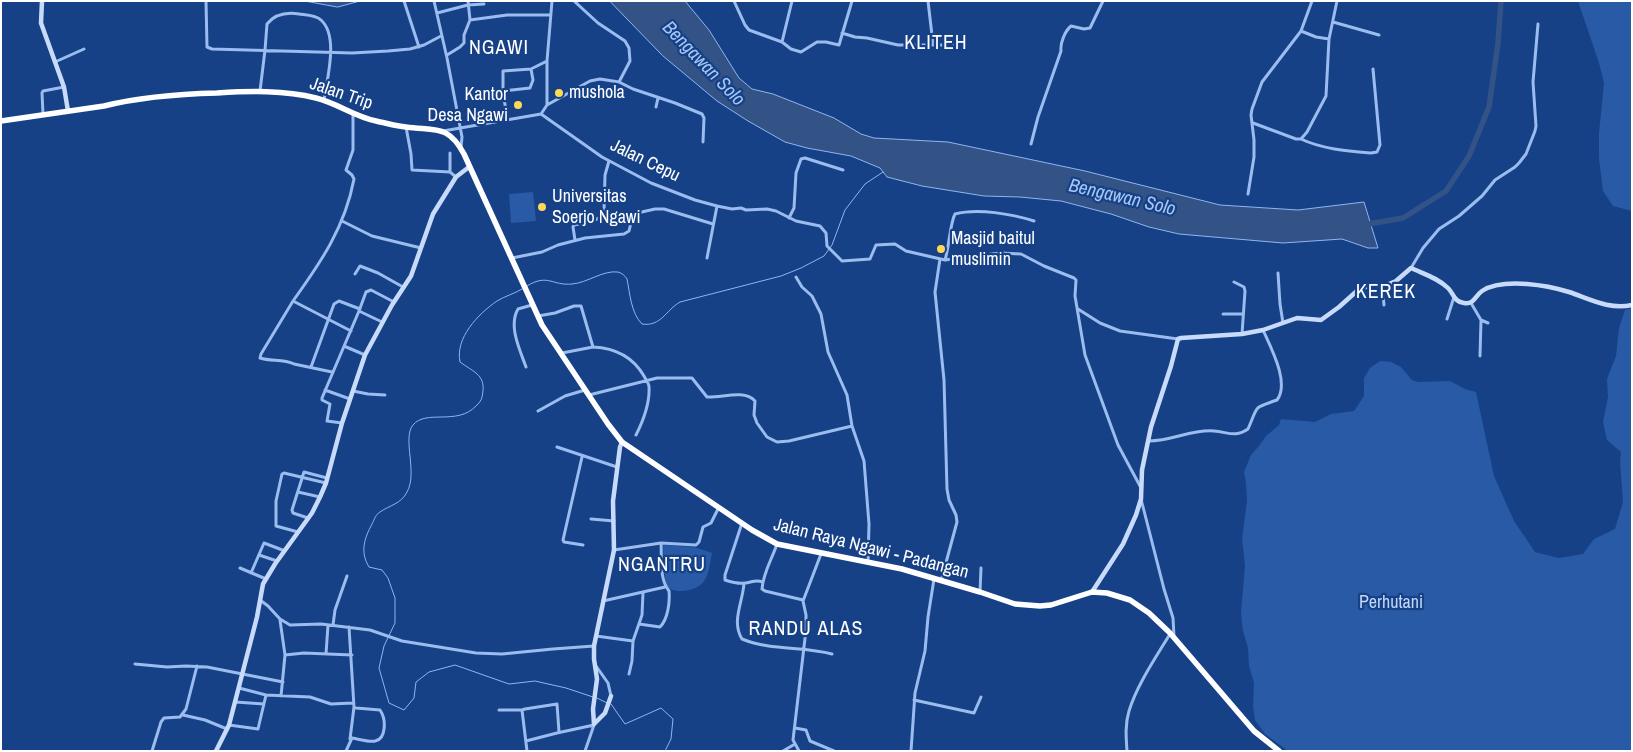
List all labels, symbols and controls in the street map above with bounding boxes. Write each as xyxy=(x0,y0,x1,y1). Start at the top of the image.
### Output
water label: Bengawan Solo xyxy=(657,17,749,111)
district label: KLITEH xyxy=(904,32,968,56)
district label: NGAWI xyxy=(468,37,530,61)
street label: Jalan Trip xyxy=(307,73,375,115)
place label: mushola xyxy=(569,82,625,104)
place label: Kantor Desa Ngawi xyxy=(428,84,508,126)
marker: mushola xyxy=(553,87,565,99)
marker: Kantor Desa Ngawi xyxy=(512,99,524,111)
street label: Jalan Cepu xyxy=(607,135,683,187)
water label: Bengawan Solo xyxy=(1066,175,1178,221)
place label: Universitas Soerjo Ngawi xyxy=(552,186,641,228)
marker: Universitas Soerjo Ngawi xyxy=(536,201,548,213)
place label: Masjid baitul muslimin xyxy=(951,228,1035,270)
marker: Masjid baitul muslimin xyxy=(935,243,947,255)
district label: KEREK xyxy=(1355,281,1417,305)
street label: Jalan Raya Ngawi - Padangan xyxy=(771,514,971,584)
district label: NGANTRU xyxy=(617,554,707,578)
park label: Perhutani xyxy=(1359,592,1423,614)
district label: RANDU ALAS xyxy=(747,618,865,642)

